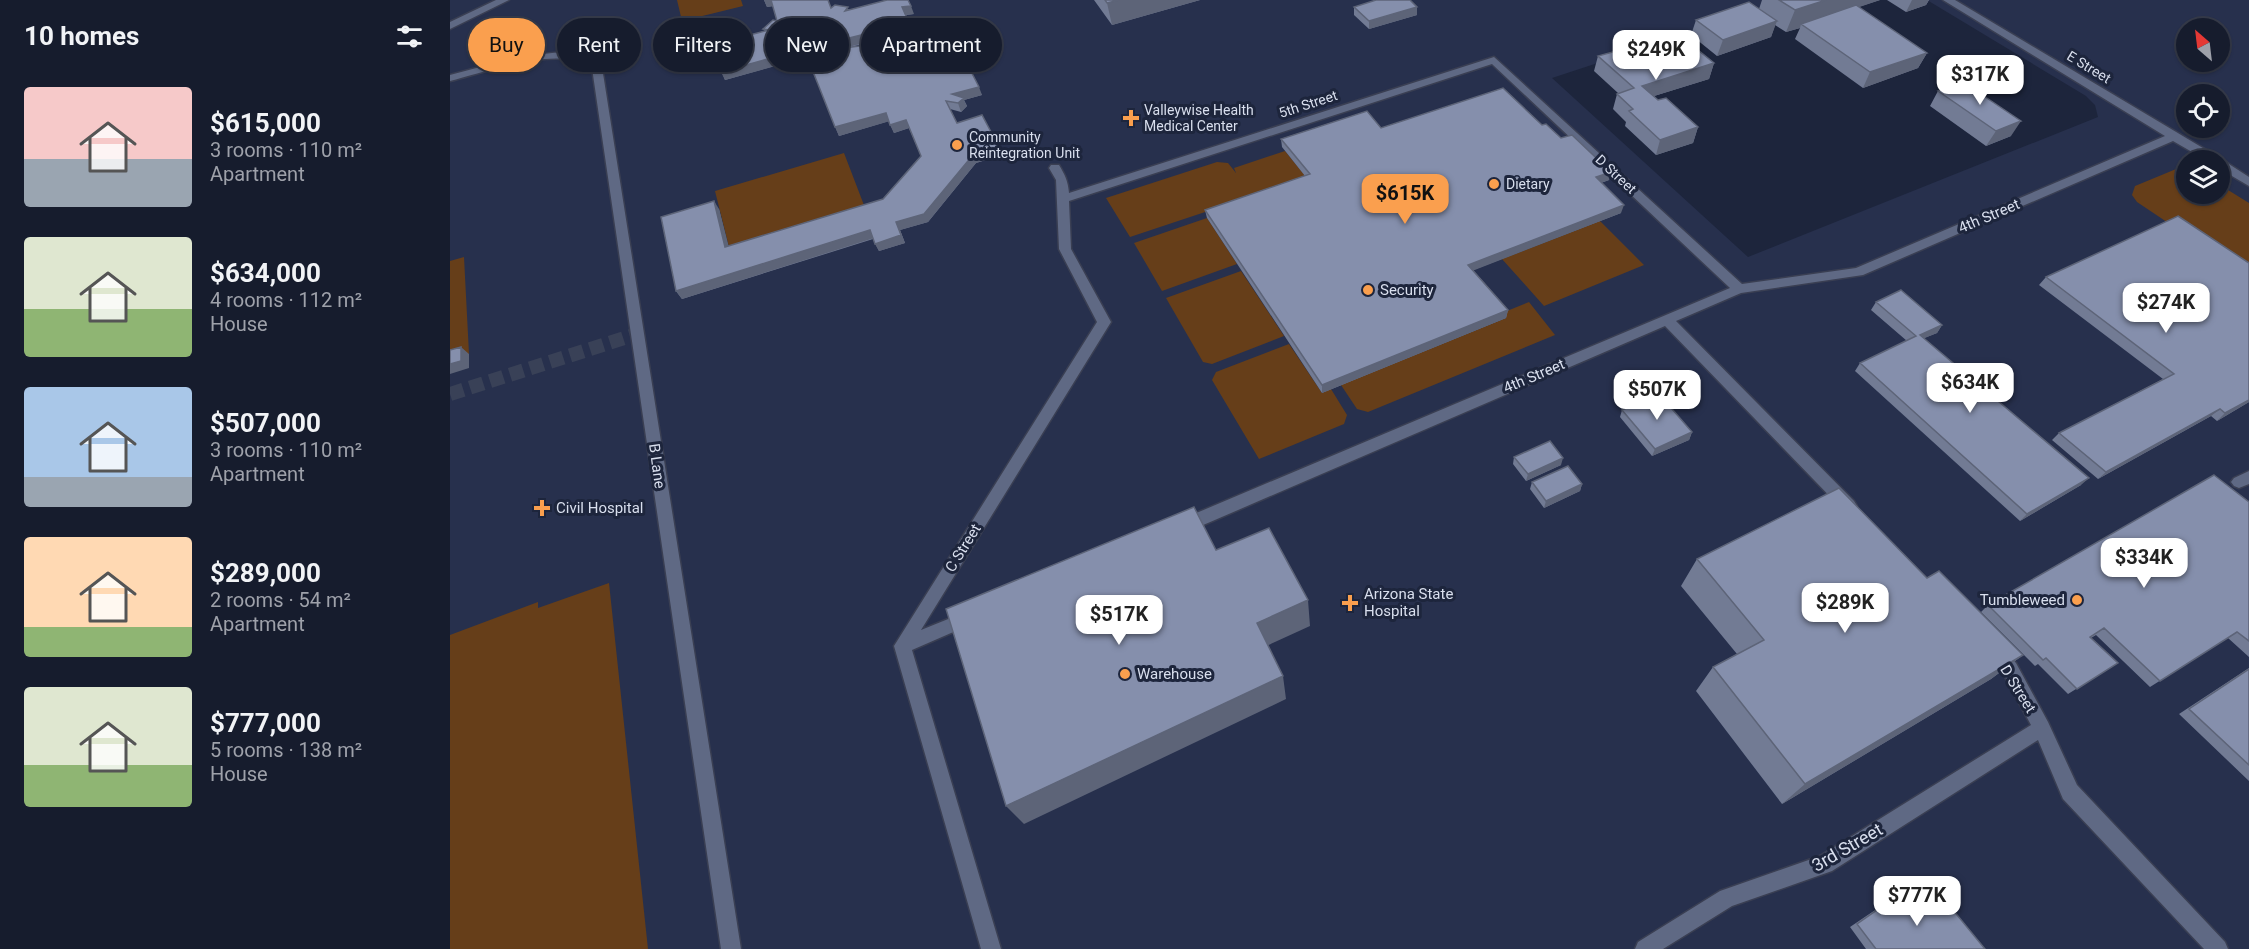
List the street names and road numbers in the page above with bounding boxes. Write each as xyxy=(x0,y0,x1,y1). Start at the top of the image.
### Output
street label: E Street xyxy=(2064,48,2114,87)
street label: 5th Street xyxy=(1277,87,1340,121)
street label: D Street xyxy=(1592,151,1640,197)
street label: 4th Street xyxy=(1956,195,2022,237)
street label: 4th Street xyxy=(1501,355,1567,397)
street label: B Lane xyxy=(645,442,669,490)
street label: C Street xyxy=(941,521,985,575)
street label: D Street xyxy=(1996,662,2040,716)
street label: 3rd Street xyxy=(1808,818,1886,876)

